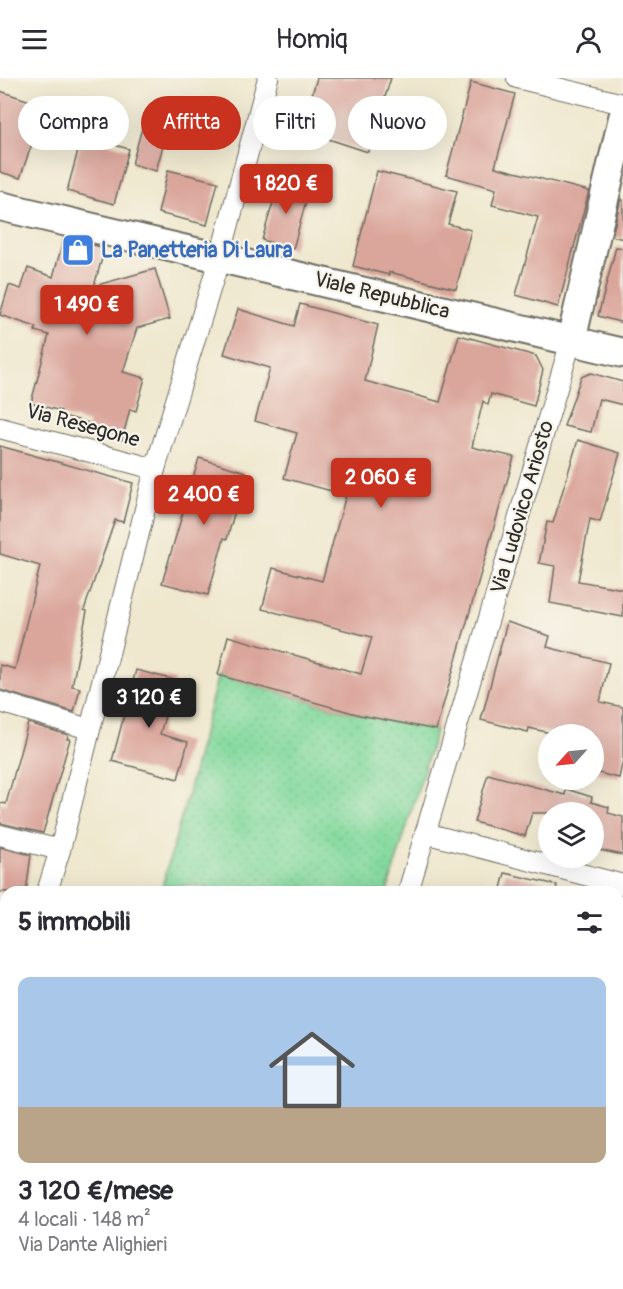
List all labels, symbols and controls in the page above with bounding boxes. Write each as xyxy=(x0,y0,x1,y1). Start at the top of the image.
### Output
icon: menu xyxy=(18,23,51,56)
text: Homiq xyxy=(275,23,348,56)
icon: person xyxy=(572,23,605,56)
chip: Compra xyxy=(18,96,129,150)
chip: Affitta xyxy=(141,96,241,150)
chip: Filtri xyxy=(253,96,336,150)
chip: Nuovo xyxy=(348,96,447,150)
pin: 1 820 € xyxy=(231,164,341,215)
text: 1 820 € xyxy=(254,171,318,196)
shop icon: La Panetteria Di Laura xyxy=(60,232,96,268)
place label: La Panetteria Di Laura xyxy=(101,237,293,264)
street label: Viale Repubblica xyxy=(311,266,452,325)
pin: 1 490 € xyxy=(32,285,142,336)
text: 1 490 € xyxy=(54,292,120,317)
street label: Via Resegone xyxy=(23,397,143,454)
street label: Via Ludovico Ariosto xyxy=(485,417,560,597)
pin: 2 060 € xyxy=(326,458,436,509)
text: 2 060 € xyxy=(345,465,417,490)
pin: 2 400 € xyxy=(149,475,259,526)
text: 2 400 € xyxy=(168,482,240,507)
pin: 3 120 € xyxy=(94,678,204,729)
text: 3 120 € xyxy=(116,685,182,710)
north arrow xyxy=(538,724,604,790)
map controls xyxy=(538,724,604,868)
button: layers xyxy=(538,802,604,868)
text: 5 immobili xyxy=(18,906,130,938)
icon: filters xyxy=(573,906,606,939)
icon: home xyxy=(258,1016,366,1124)
text: 3 120 €/mese xyxy=(18,1175,173,1207)
text: 4 locali · 148 m² xyxy=(18,1207,151,1232)
text: Via Dante Alighieri xyxy=(18,1232,167,1257)

